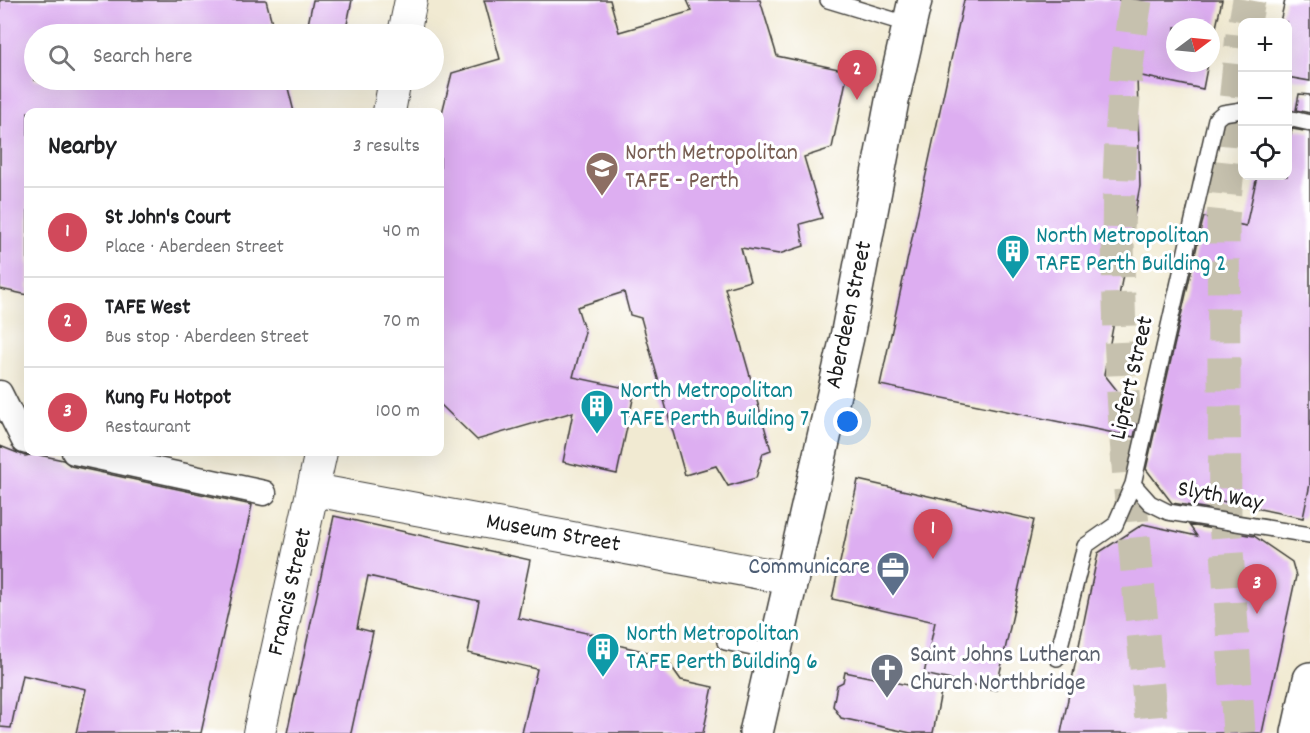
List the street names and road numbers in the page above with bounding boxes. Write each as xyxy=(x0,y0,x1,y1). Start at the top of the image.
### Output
street label: Aberdeen Street xyxy=(818,238,882,392)
street label: Lipfert Street xyxy=(1102,313,1164,443)
street label: Slyth Way xyxy=(1175,473,1267,521)
street label: Museum Street xyxy=(483,505,623,563)
street label: Francis Street xyxy=(260,525,322,659)

